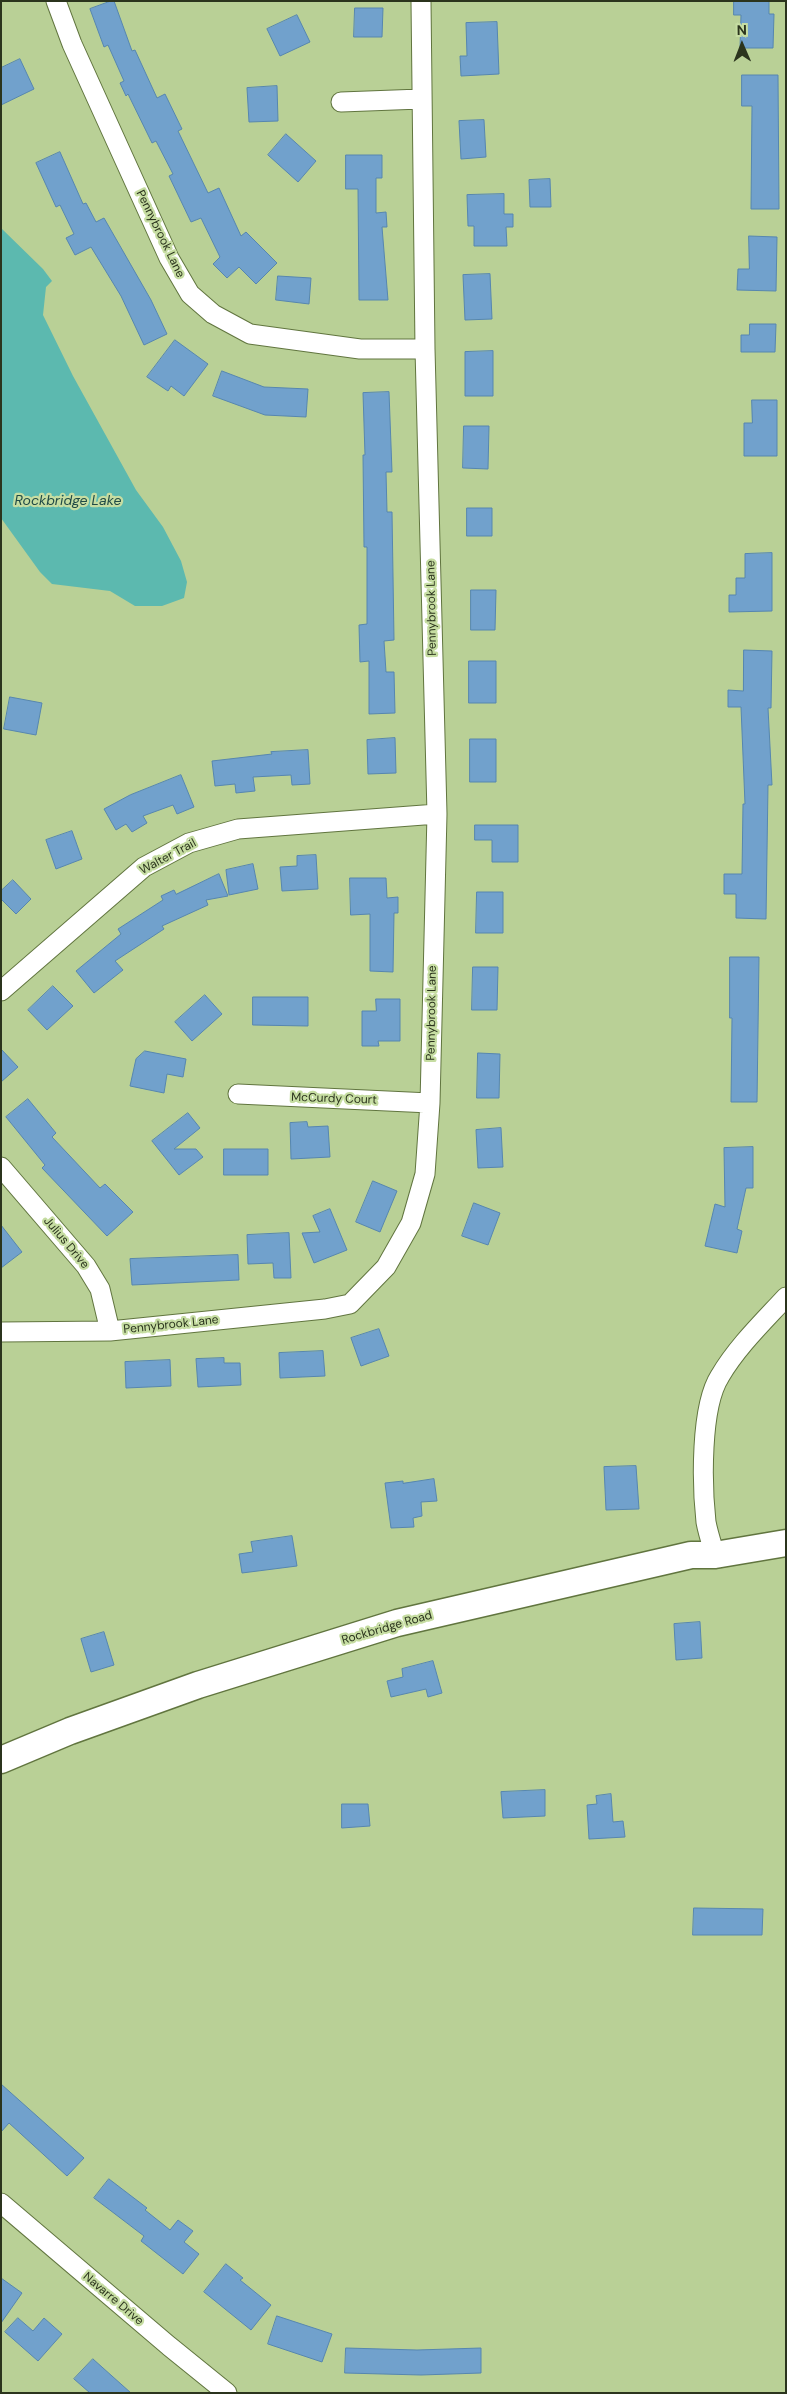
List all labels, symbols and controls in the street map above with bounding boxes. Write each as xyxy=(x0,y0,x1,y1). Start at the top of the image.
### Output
north arrow xyxy=(717,20,767,70)
text: N xyxy=(736,21,747,39)
street label: Pennybrook Lane xyxy=(133,188,187,280)
water label: Rockbridge Lake xyxy=(15,493,121,509)
street label: Pennybrook Lane xyxy=(424,560,440,656)
street label: Walter Trail xyxy=(137,836,199,878)
street label: Pennybrook Lane xyxy=(424,965,440,1061)
street label: McCurdy Court xyxy=(291,1090,377,1108)
street label: Julius Drive xyxy=(40,1214,92,1272)
street label: Pennybrook Lane xyxy=(123,1313,219,1337)
street label: Rockbridge Road xyxy=(340,1608,434,1648)
street label: Navarre Drive xyxy=(80,2270,146,2328)

